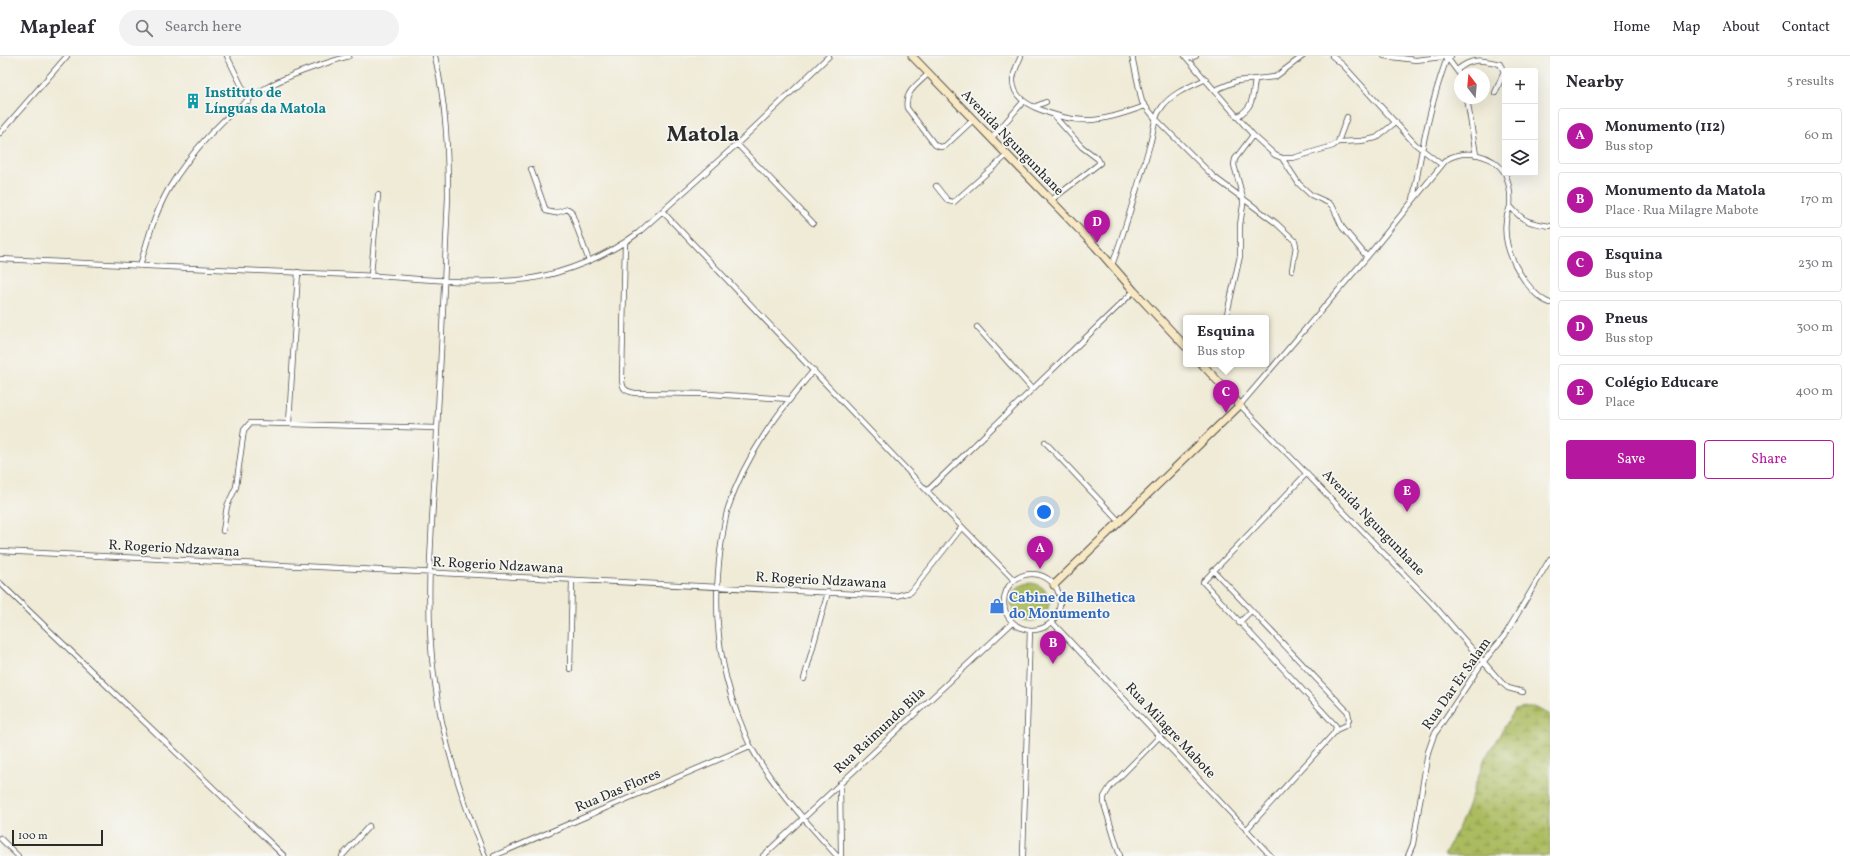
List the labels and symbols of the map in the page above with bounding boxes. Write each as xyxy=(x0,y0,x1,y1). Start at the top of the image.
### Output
north arrow xyxy=(1454,68,1490,104)
place label: Instituto de Línguas da Matola xyxy=(205,84,327,119)
street label: Avenida Ngungunhane xyxy=(956,86,1068,200)
building icon: Instituto de Línguas da Matola xyxy=(184,92,202,110)
district label: Matola xyxy=(666,120,740,151)
pin: D xyxy=(1084,210,1110,243)
pin: C xyxy=(1213,380,1239,413)
street label: Avenida Ngungunhane xyxy=(1317,466,1429,580)
pin: E xyxy=(1394,479,1420,512)
your location xyxy=(1034,502,1054,522)
street label: R. Rogerio Ndzawana xyxy=(108,536,240,562)
pin: A xyxy=(1027,536,1053,569)
street label: R. Rogerio Ndzawana xyxy=(432,553,564,579)
street label: R. Rogerio Ndzawana xyxy=(755,568,887,594)
place label: Cabine de Bilhetica do Monumento xyxy=(1009,589,1136,624)
shop icon: Cabine de Bilhetica do Monumento xyxy=(988,597,1006,615)
pin: B xyxy=(1040,631,1066,664)
street label: Rua Dar Er Salam xyxy=(1418,634,1496,734)
street label: Rua Milagre Mabote xyxy=(1121,679,1220,783)
street label: Rua Raimundo Bila xyxy=(830,683,930,778)
street label: Rua Das Flores xyxy=(572,764,664,818)
scale bar xyxy=(12,828,103,847)

